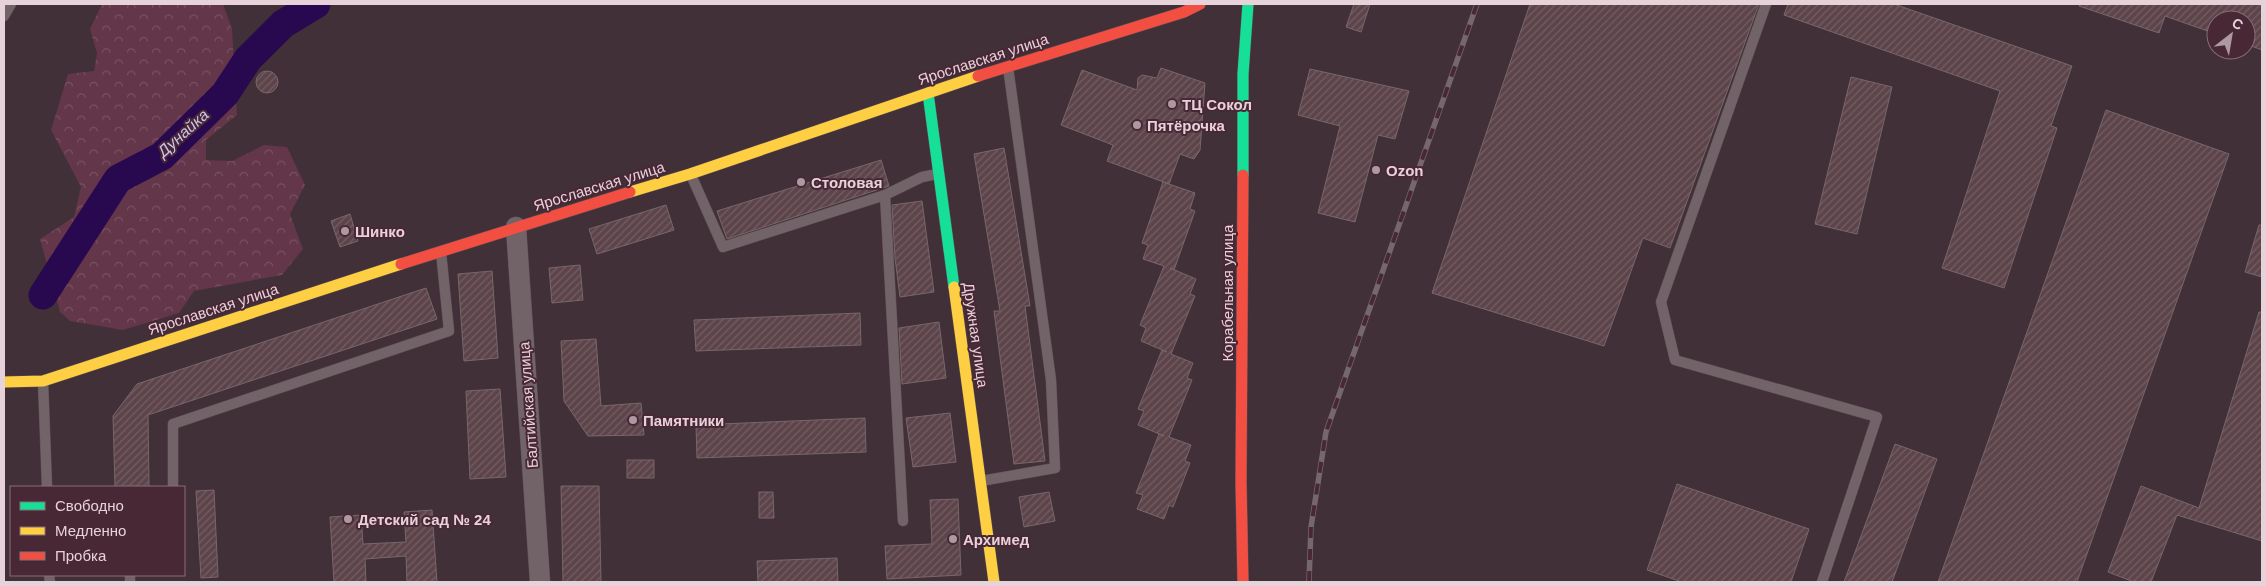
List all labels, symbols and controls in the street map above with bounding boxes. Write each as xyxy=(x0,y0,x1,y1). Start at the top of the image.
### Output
north arrow xyxy=(2206,10,2256,60)
text: С xyxy=(2229,14,2246,33)
street label: Ярославская улица xyxy=(916,30,1051,88)
place label: ТЦ Сокол xyxy=(1182,96,1252,113)
marker: ТЦ Сокол xyxy=(1166,98,1178,110)
water label: Дунайка xyxy=(153,106,212,162)
place label: Пятёрочка xyxy=(1147,117,1225,134)
marker: Пятёрочка xyxy=(1131,119,1143,131)
street label: Ярославская улица xyxy=(531,158,667,214)
place label: Ozon xyxy=(1386,162,1424,179)
marker: Ozon xyxy=(1370,164,1382,176)
place label: Столовая xyxy=(811,174,882,191)
marker: Столовая xyxy=(795,176,807,188)
place label: Шинко xyxy=(355,223,405,240)
street label: Корабельная улица xyxy=(1219,224,1236,361)
marker: Шинко xyxy=(339,225,351,237)
street label: Ярославская улица xyxy=(146,280,281,338)
street label: Дружная улица xyxy=(960,281,992,389)
street label: Балтийская улица xyxy=(515,340,541,469)
place label: Памятники xyxy=(643,412,724,429)
marker: Памятники xyxy=(627,414,639,426)
legend xyxy=(10,486,185,576)
text: Свободно xyxy=(55,497,124,514)
place label: Детский сад № 24 xyxy=(358,511,491,528)
marker: Детский сад № 24 xyxy=(342,513,354,525)
text: Медленно xyxy=(55,522,126,539)
place label: Архимед xyxy=(963,531,1030,548)
marker: Архимед xyxy=(947,533,959,545)
text: Пробка xyxy=(55,547,107,564)

